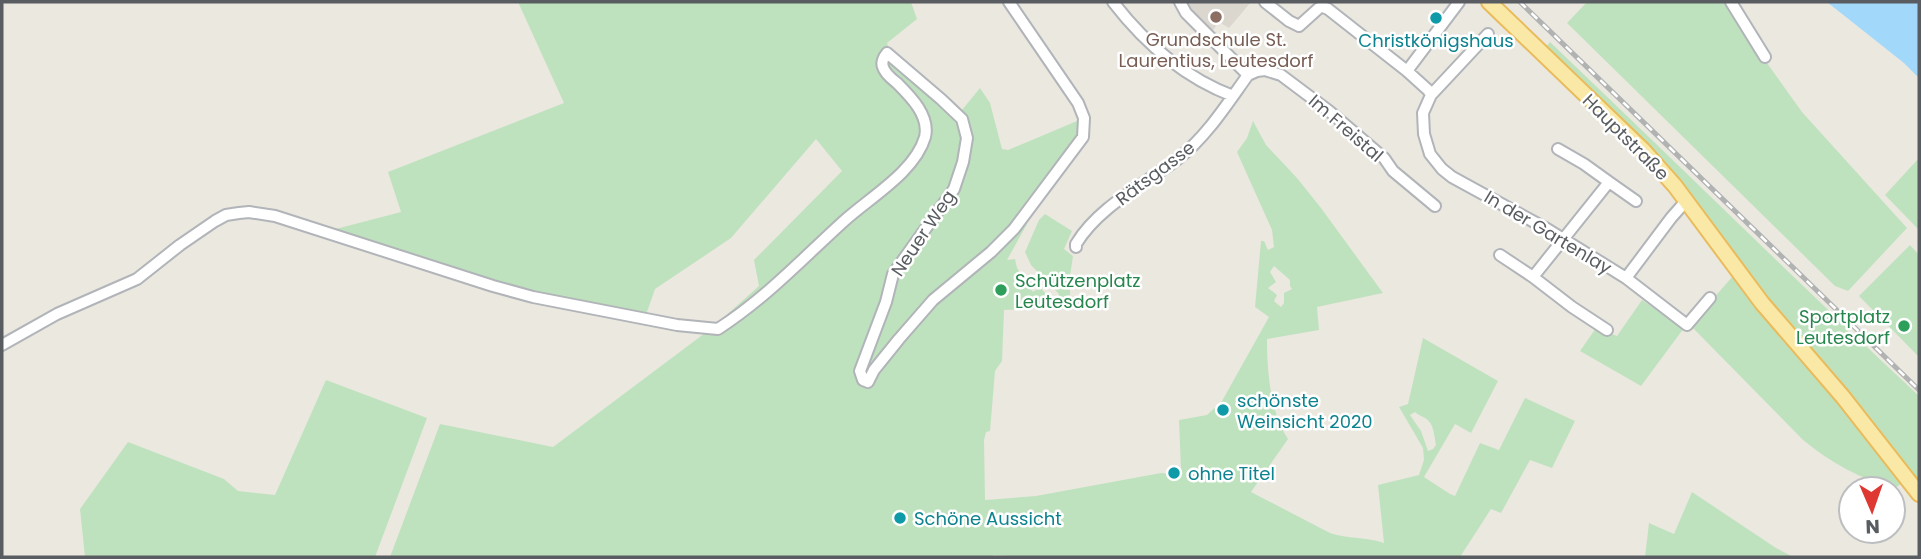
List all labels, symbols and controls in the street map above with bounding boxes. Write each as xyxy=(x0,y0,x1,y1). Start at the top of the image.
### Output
marker: Grundschule St. Laurentius, Leutesdorf xyxy=(1208,9,1224,25)
marker: Christkönigshaus xyxy=(1428,10,1444,26)
place label: Grundschule St. Laurentius, Leutesdorf xyxy=(1118,27,1314,73)
place label: Christkönigshaus xyxy=(1358,28,1514,53)
street label: Im Freistal xyxy=(1303,88,1389,168)
street label: Hauptstraße xyxy=(1577,88,1675,186)
street label: Rätsgasse xyxy=(1110,135,1200,211)
street label: In der Gartenlay xyxy=(1480,184,1616,280)
street label: Neuer Weg xyxy=(885,185,961,281)
place label: Schützenplatz Leutesdorf xyxy=(1015,268,1140,314)
marker: Schützenplatz Leutesdorf xyxy=(993,282,1009,298)
place label: Sportplatz Leutesdorf xyxy=(1796,304,1890,350)
marker: Sportplatz Leutesdorf xyxy=(1896,318,1912,334)
place label: schönste Weinsicht 2020 xyxy=(1237,388,1373,434)
marker: schönste Weinsicht 2020 xyxy=(1215,402,1231,418)
place label: ohne Titel xyxy=(1188,461,1275,486)
marker: ohne Titel xyxy=(1166,465,1182,481)
north arrow xyxy=(1837,475,1907,545)
place label: Schöne Aussicht xyxy=(914,506,1062,531)
marker: Schöne Aussicht xyxy=(892,510,908,526)
text: N xyxy=(1865,513,1880,540)

